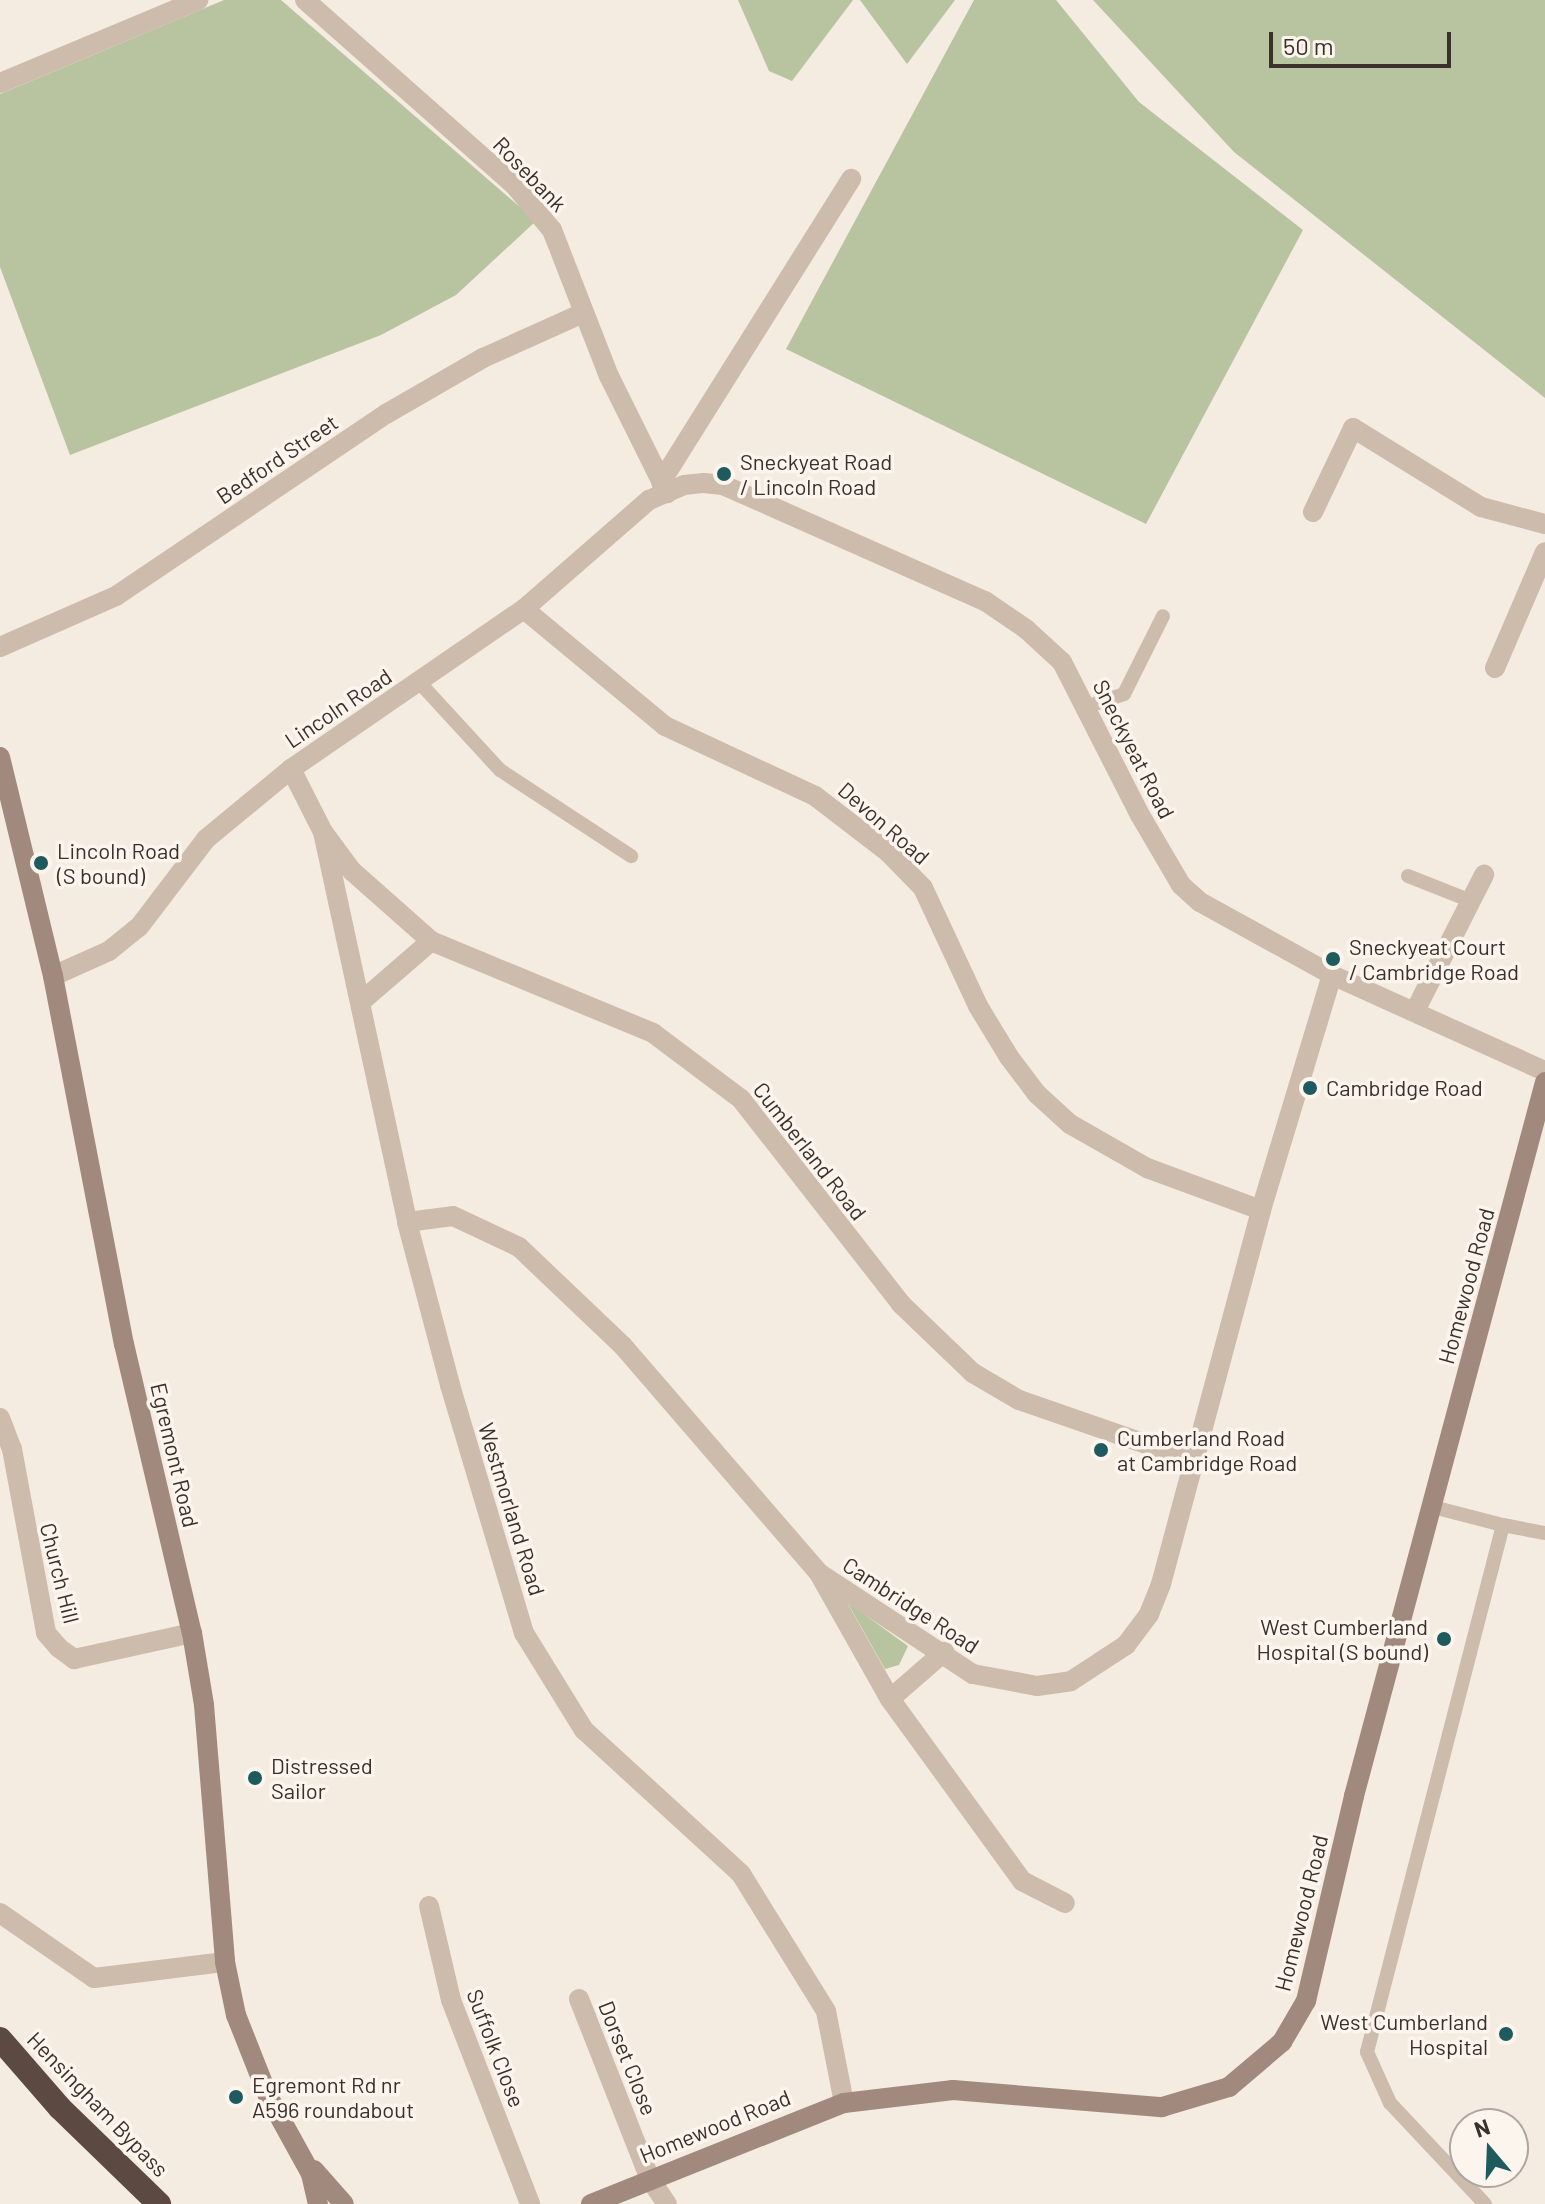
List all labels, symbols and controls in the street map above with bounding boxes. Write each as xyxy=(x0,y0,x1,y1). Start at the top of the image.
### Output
scale bar xyxy=(1273,16,1455,66)
text: 50 m xyxy=(1283,31,1334,60)
street label: Rosebank xyxy=(488,131,572,217)
street label: Bedford Street xyxy=(211,409,343,509)
place label: Sneckyeat Road / Lincoln Road xyxy=(740,448,892,500)
marker: Sneckyeat Road / Lincoln Road xyxy=(715,465,733,483)
street label: Lincoln Road xyxy=(280,663,396,753)
street label: Sneckyeat Road xyxy=(1088,675,1180,823)
street label: Devon Road xyxy=(833,776,935,870)
place label: Lincoln Road (S bound) xyxy=(57,837,180,888)
marker: Lincoln Road (S bound) xyxy=(32,854,50,872)
place label: Sneckyeat Court / Cambridge Road xyxy=(1349,933,1519,984)
marker: Sneckyeat Court / Cambridge Road xyxy=(1324,950,1342,968)
place label: Cambridge Road xyxy=(1326,1075,1483,1101)
street label: Cumberland Road xyxy=(748,1077,872,1225)
marker: Cambridge Road xyxy=(1301,1079,1319,1097)
street label: Homewood Road xyxy=(1432,1205,1500,1367)
street label: Egremont Road xyxy=(146,1380,204,1530)
street label: Westmorland Road xyxy=(473,1419,551,1599)
place label: Cumberland Road at Cambridge Road xyxy=(1117,1424,1297,1476)
marker: Cumberland Road at Cambridge Road xyxy=(1092,1441,1110,1459)
street label: Church Hill xyxy=(35,1520,85,1626)
street label: Cambridge Road xyxy=(838,1551,984,1659)
place label: West Cumberland Hospital (S bound) xyxy=(1256,1613,1428,1664)
marker: West Cumberland Hospital (S bound) xyxy=(1435,1630,1453,1648)
place label: Distressed Sailor xyxy=(271,1752,373,1804)
marker: Distressed Sailor xyxy=(246,1769,264,1787)
street label: Homewood Road xyxy=(1269,1832,1333,1994)
street label: Suffolk Close xyxy=(461,1985,531,2111)
street label: Dorset Close xyxy=(593,1997,663,2119)
place label: West Cumberland Hospital xyxy=(1320,2008,1488,2060)
marker: West Cumberland Hospital xyxy=(1495,2023,1517,2045)
street label: Hensingham Bypass xyxy=(22,2026,174,2182)
place label: Egremont Rd nr A596 roundabout xyxy=(252,2071,414,2122)
street label: Homewood Road xyxy=(636,2084,794,2168)
marker: Egremont Rd nr A596 roundabout xyxy=(227,2088,245,2106)
north arrow xyxy=(1449,2108,1529,2188)
text: N xyxy=(1471,2113,1493,2142)

